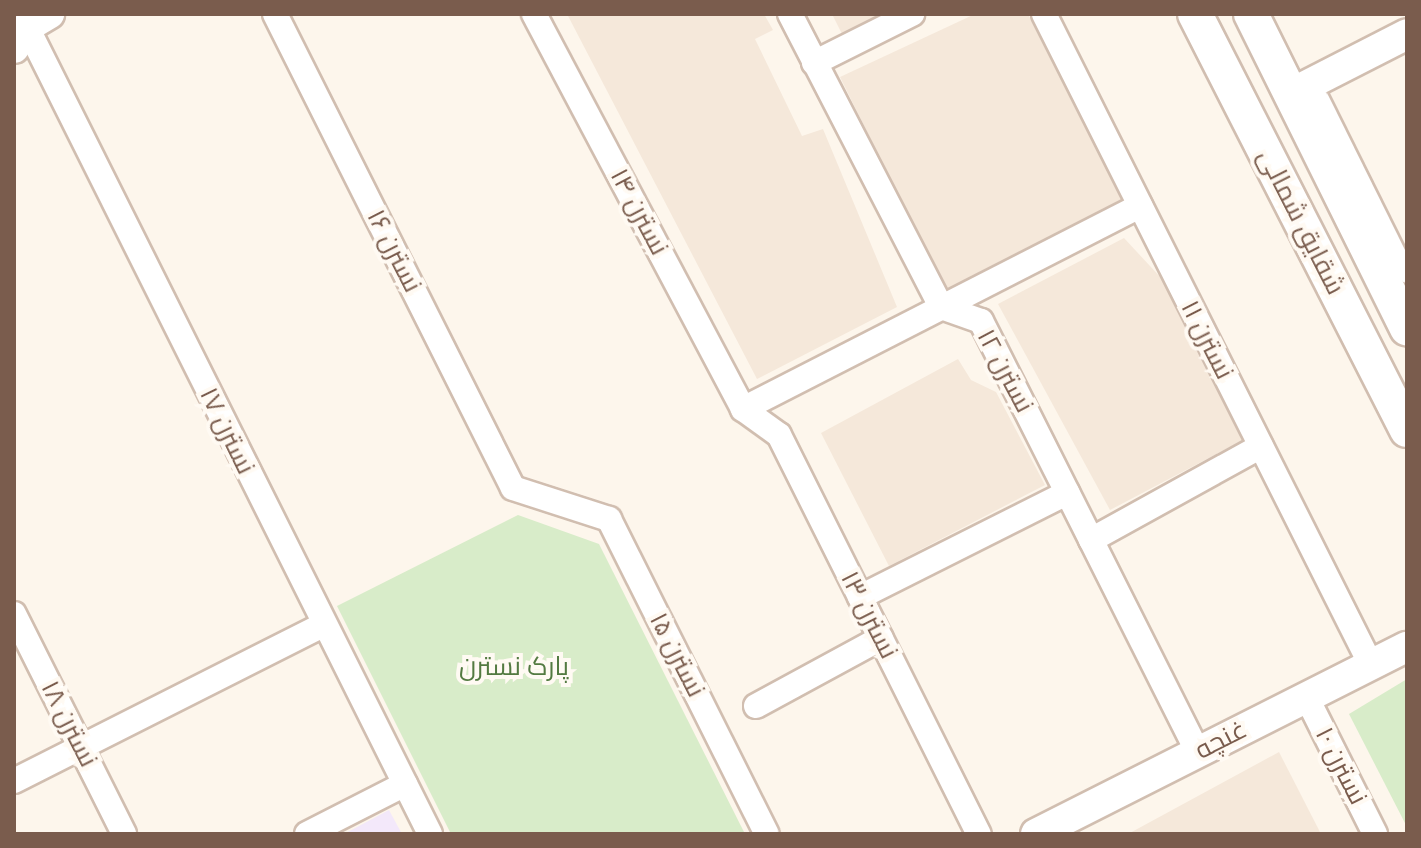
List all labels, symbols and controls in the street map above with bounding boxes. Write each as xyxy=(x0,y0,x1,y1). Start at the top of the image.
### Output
street label: شقایق شمالی xyxy=(1251,144,1351,300)
street label: نسترن ۱۴ xyxy=(603,163,675,261)
street label: نسترن ۱۶ xyxy=(360,204,428,298)
street label: نسترن ۱۱ xyxy=(1174,295,1240,385)
street label: نسترن ۱۲ xyxy=(970,324,1040,418)
street label: نسترن ۱۷ xyxy=(193,383,261,479)
street label: نسترن ۱۳ xyxy=(834,566,904,664)
street label: نسترن ۱۵ xyxy=(643,608,711,702)
park label: پارک نسترن xyxy=(459,651,569,683)
street label: نسترن ۱۸ xyxy=(34,676,104,772)
street label: غنچه xyxy=(1190,714,1252,766)
street label: نسترن ۱۰ xyxy=(1308,722,1374,810)

